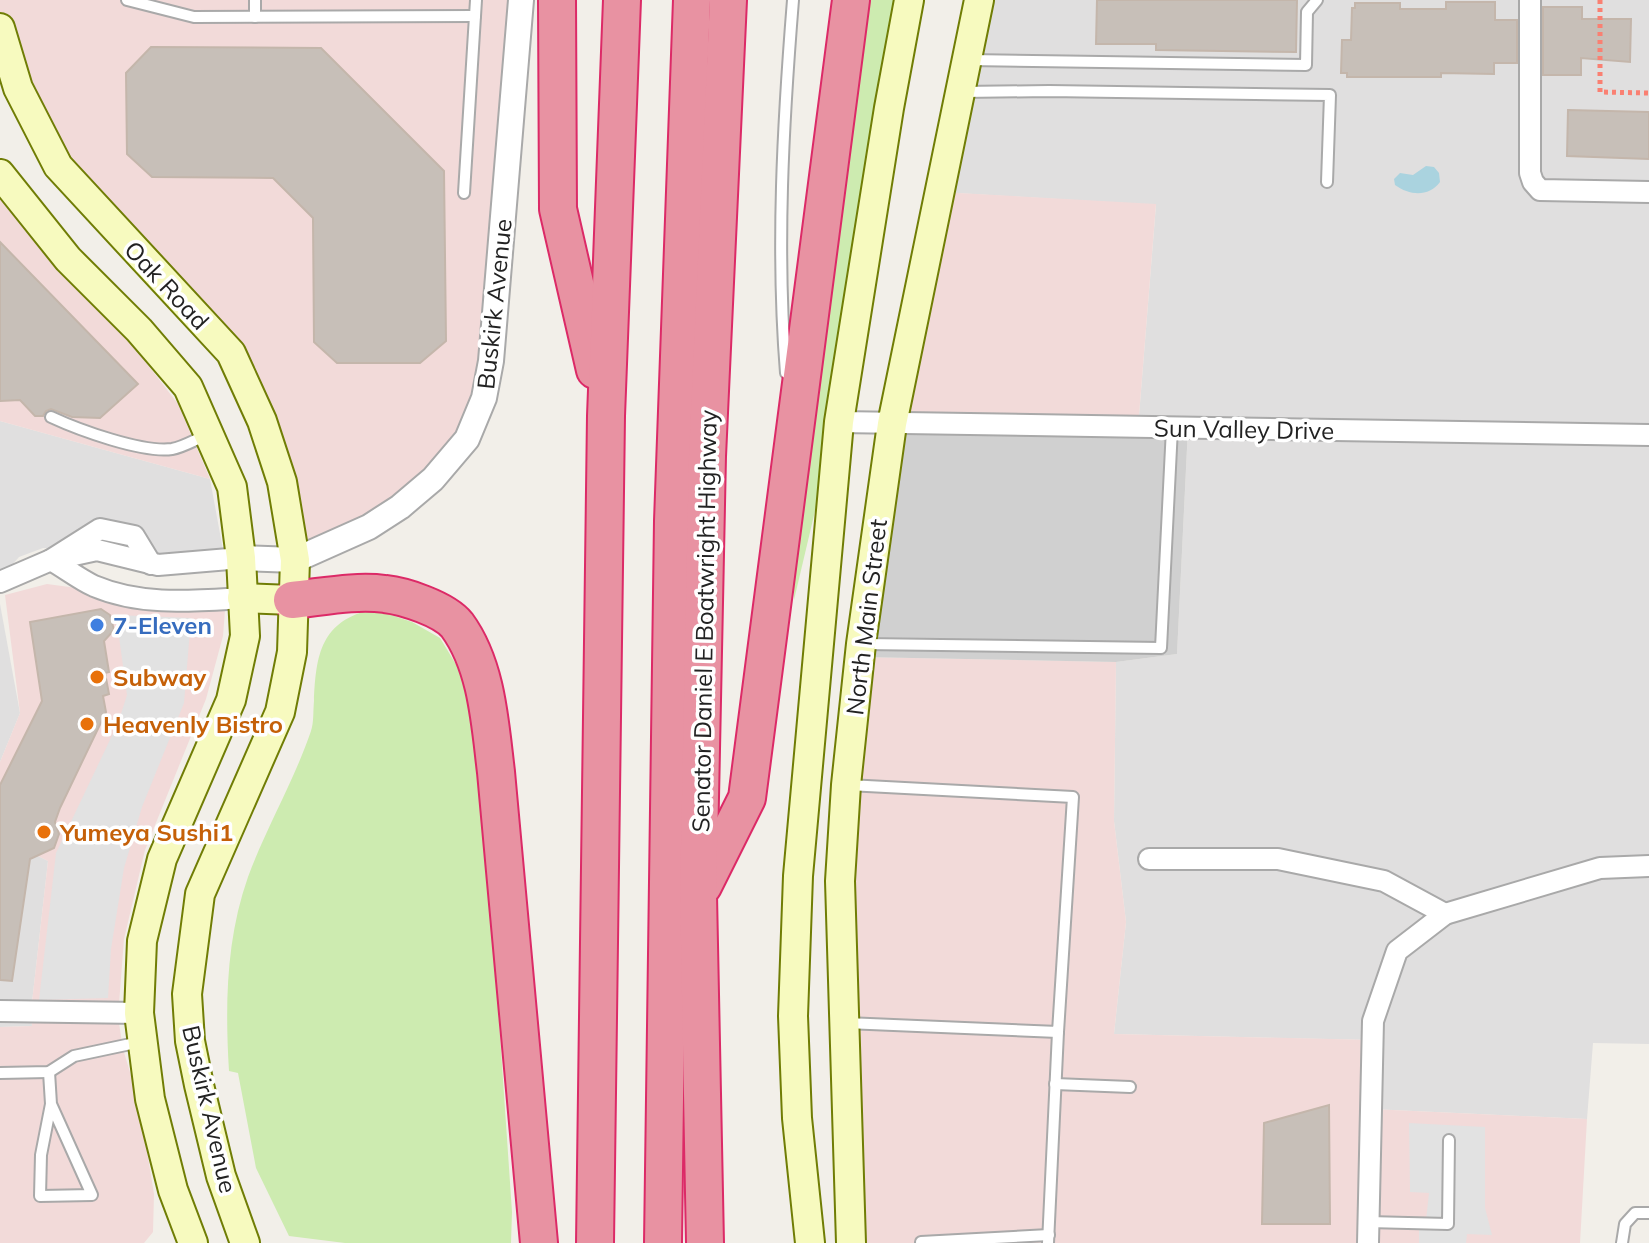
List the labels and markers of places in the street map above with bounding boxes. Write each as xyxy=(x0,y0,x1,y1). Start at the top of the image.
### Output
place label: 7-Eleven xyxy=(113,610,212,640)
marker: 7-Eleven xyxy=(88,616,106,634)
place label: Subway xyxy=(113,662,207,692)
marker: Subway xyxy=(88,668,106,686)
place label: Heavenly Bistro xyxy=(103,709,283,739)
marker: Heavenly Bistro xyxy=(78,715,96,733)
place label: Yumeya Sushi1 xyxy=(59,817,233,847)
marker: Yumeya Sushi1 xyxy=(35,823,53,841)

